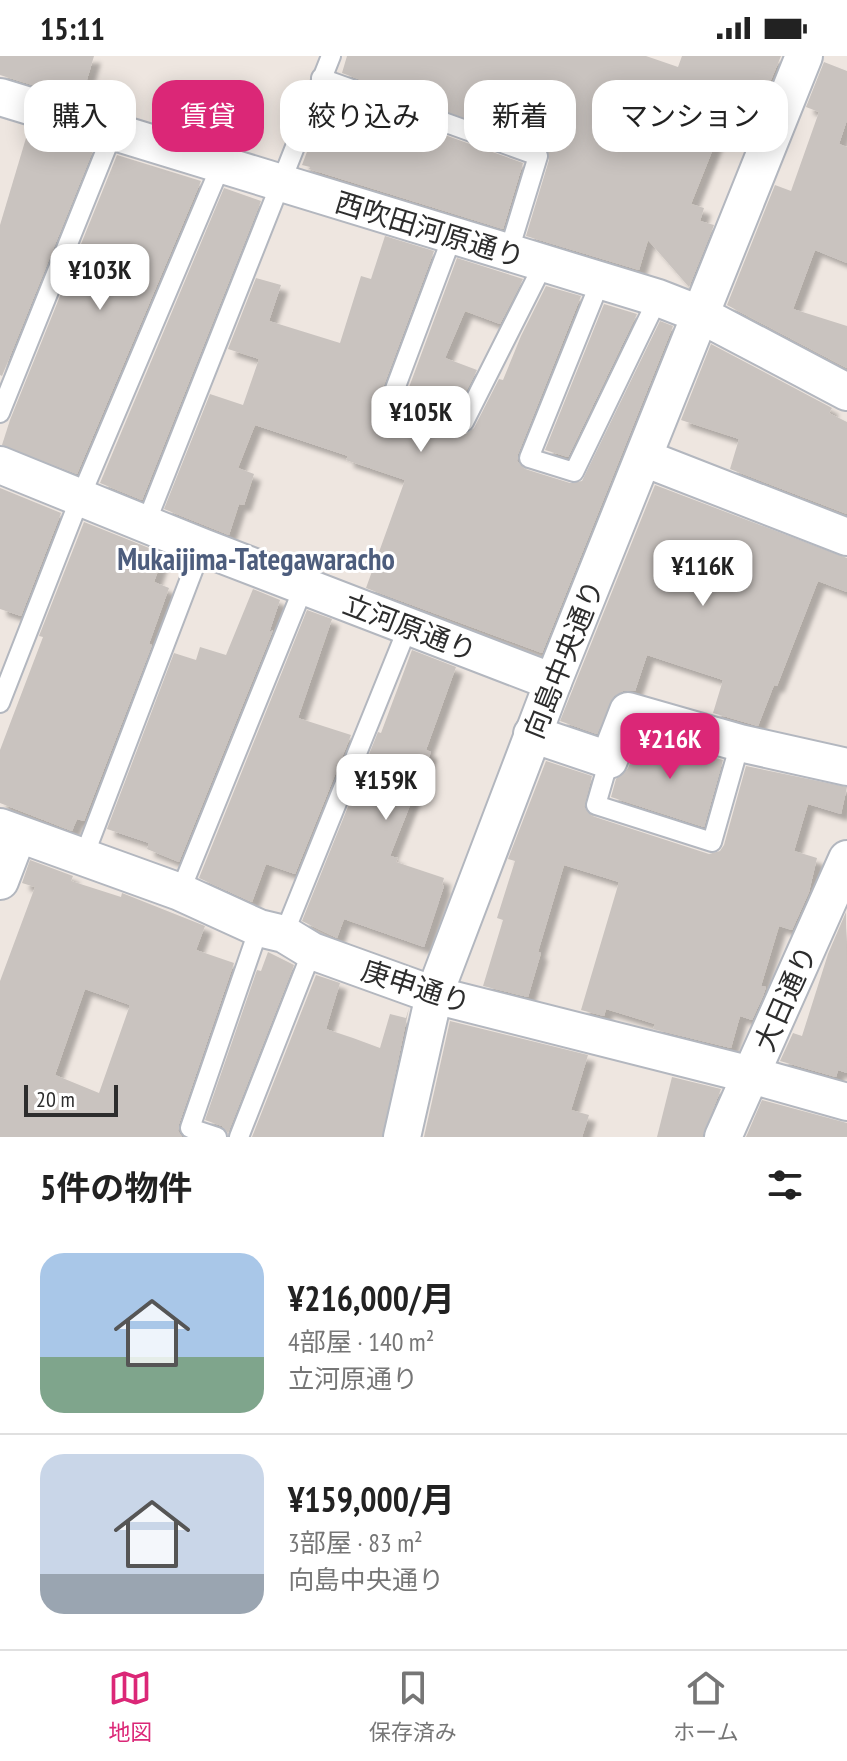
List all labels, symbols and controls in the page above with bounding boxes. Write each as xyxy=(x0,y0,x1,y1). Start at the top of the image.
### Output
text: 15:11 xyxy=(40,9,105,48)
chip: 購入 xyxy=(24,80,136,152)
chip: 賃貸 xyxy=(152,80,264,152)
chip: 絞り込み xyxy=(280,80,448,152)
chip: 新着 xyxy=(464,80,576,152)
chip: マンション xyxy=(592,80,788,152)
street label: 西吹田河原通り xyxy=(331,183,529,275)
pin: ¥103K xyxy=(44,244,156,312)
text: ¥103K xyxy=(68,253,132,286)
pin: ¥105K xyxy=(365,386,477,454)
text: ¥105K xyxy=(389,395,453,428)
district label: Mukaijima-Tategawaracho xyxy=(117,539,395,578)
pin: ¥116K xyxy=(647,540,759,608)
text: ¥116K xyxy=(671,549,735,582)
street label: 向島中央通り xyxy=(514,574,612,744)
street label: 立河原通り xyxy=(338,585,482,669)
pin: ¥216K xyxy=(614,713,726,781)
text: ¥216K xyxy=(638,722,702,755)
pin: ¥159K xyxy=(330,754,442,822)
text: ¥159K xyxy=(354,763,418,796)
street label: 大日通り xyxy=(745,939,825,1057)
street label: 庚申通り xyxy=(357,951,475,1021)
scale bar xyxy=(24,1081,118,1117)
text: 20 m xyxy=(36,1085,75,1113)
icon: filters xyxy=(763,1163,807,1207)
text: 5件の物件 xyxy=(40,1165,192,1209)
text: ¥216,000/月 xyxy=(288,1276,455,1320)
icon: home xyxy=(104,1285,200,1381)
text: 4部屋 · 140 m² xyxy=(288,1325,434,1358)
text: 立河原通り xyxy=(288,1362,418,1395)
text: ¥159,000/月 xyxy=(288,1477,455,1521)
icon: home xyxy=(104,1486,200,1582)
text: 3部屋 · 83 m² xyxy=(288,1526,423,1559)
text: 向島中央通り xyxy=(288,1563,444,1596)
tab: 地図 xyxy=(108,1666,152,1746)
tab: 保存済み xyxy=(369,1666,457,1746)
tab: ホーム xyxy=(673,1666,739,1746)

